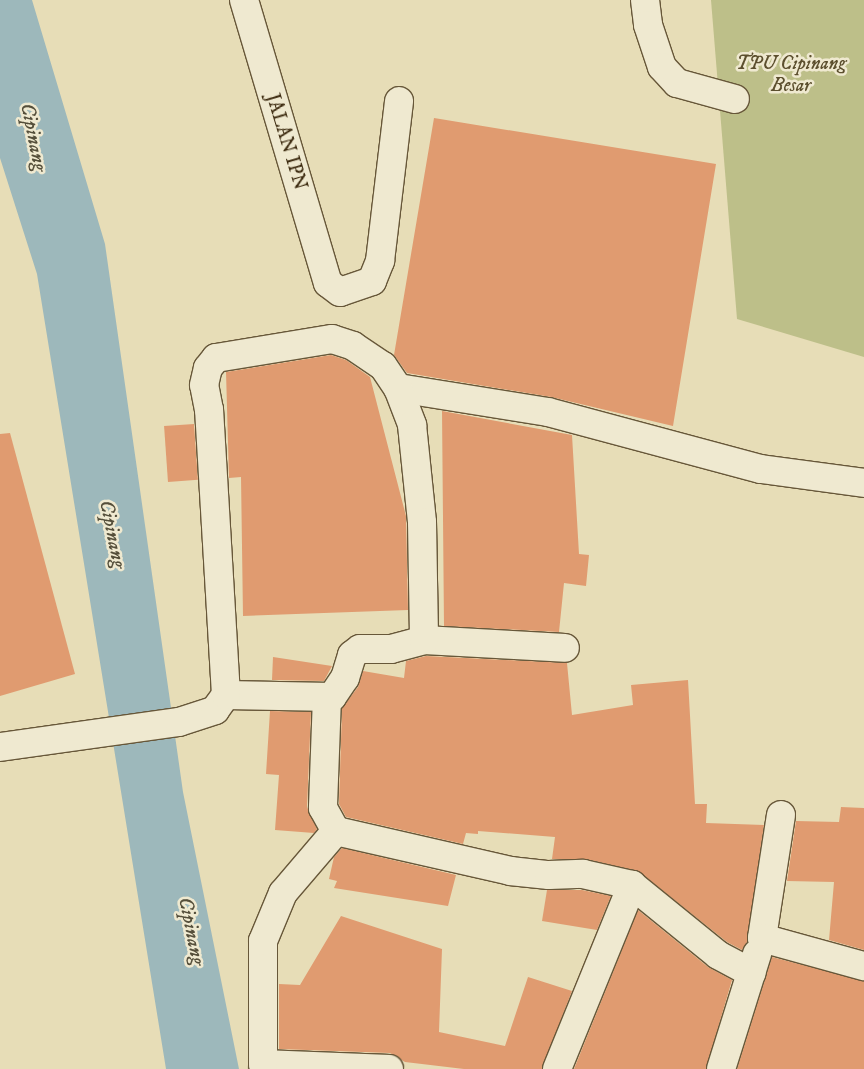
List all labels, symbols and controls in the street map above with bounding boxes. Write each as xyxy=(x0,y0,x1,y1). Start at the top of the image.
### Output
park label: TPU Cipinang Besar xyxy=(736,53,846,97)
street label: JALAN IPN xyxy=(261,91,311,193)
water label: Cipinang xyxy=(15,101,51,173)
water label: Cipinang xyxy=(94,498,130,570)
water label: Cipinang xyxy=(173,895,209,967)

